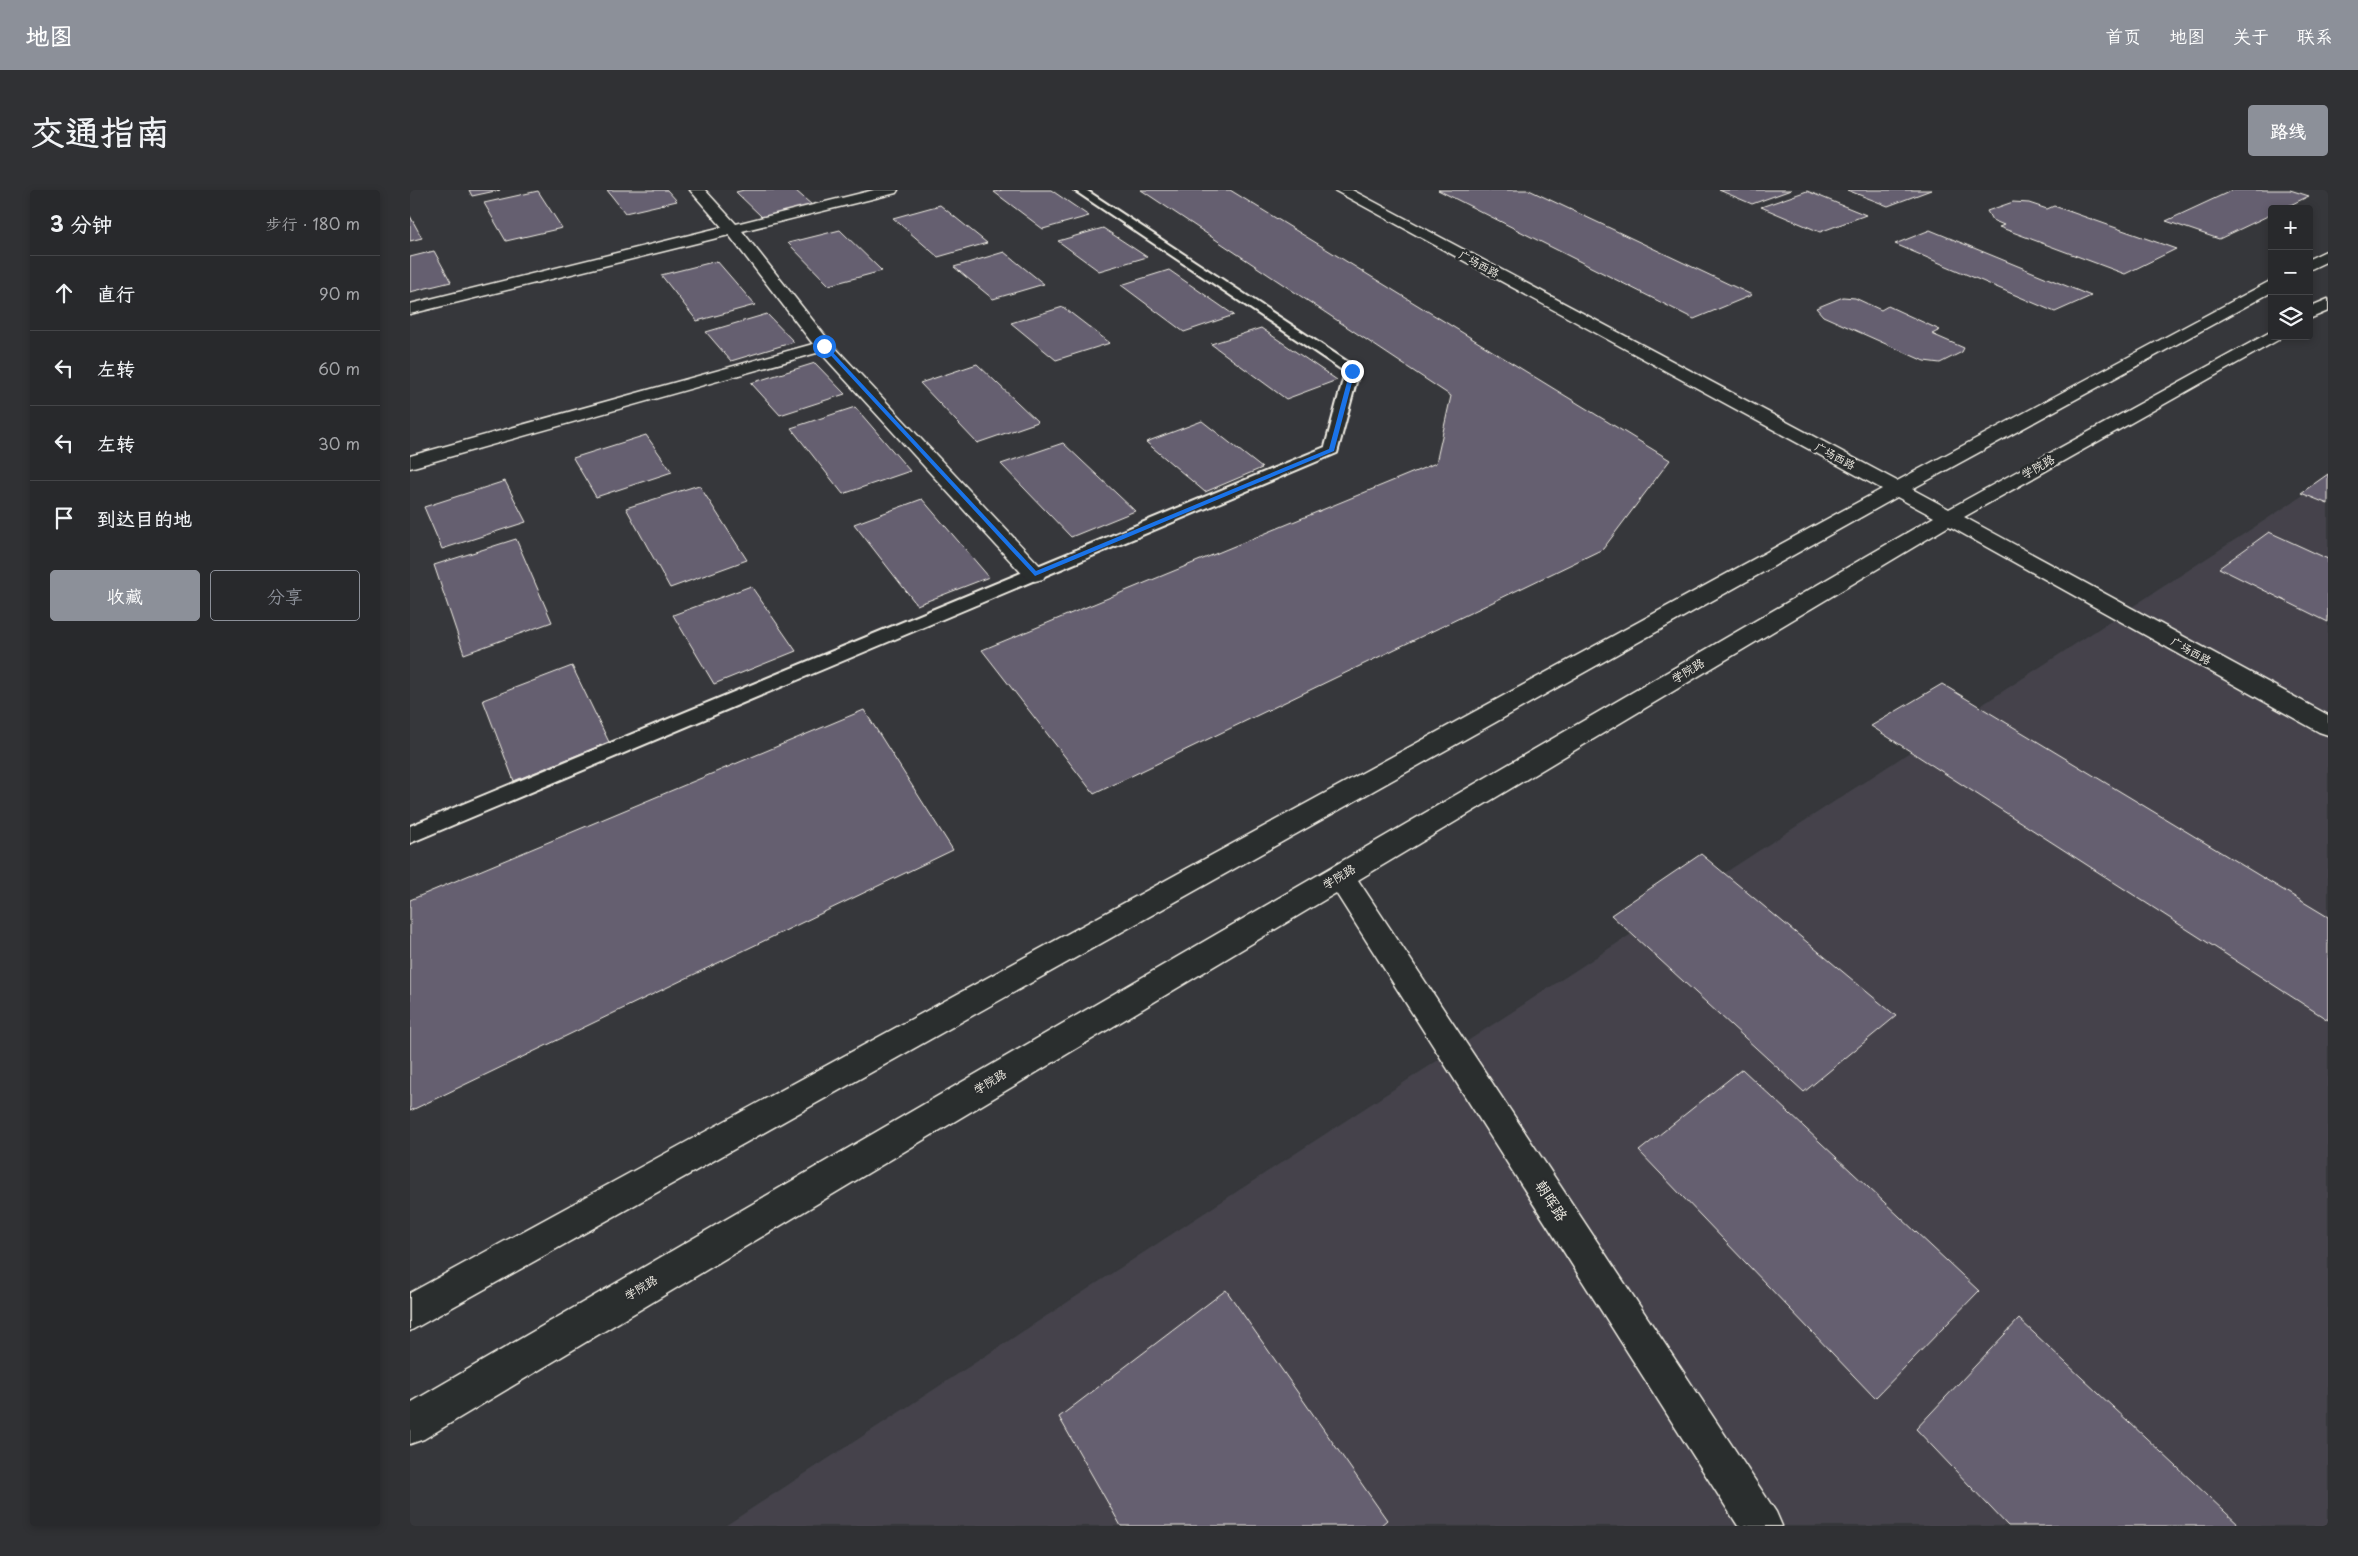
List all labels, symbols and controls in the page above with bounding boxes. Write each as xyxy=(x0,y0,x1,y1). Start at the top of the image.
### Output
text: 地图 xyxy=(25,17,73,53)
text: 首页 xyxy=(2105,22,2141,49)
text: 地图 xyxy=(2169,22,2205,49)
text: 关于 xyxy=(2233,22,2269,49)
text: 联系 xyxy=(2297,22,2333,49)
text: 交通指南 xyxy=(30,104,170,157)
button: 路线 xyxy=(2248,105,2328,156)
map controls xyxy=(2268,205,2313,340)
button: + xyxy=(2268,205,2313,250)
text: 3 分钟 xyxy=(50,207,113,239)
text: 步行 · 180 m xyxy=(266,211,360,235)
street label: 广场西路 xyxy=(1456,246,1503,281)
button: − xyxy=(2268,250,2313,295)
icon: ahead xyxy=(50,279,78,307)
text: 直行 xyxy=(97,279,135,307)
text: 90 m xyxy=(319,281,360,305)
button: layers xyxy=(2268,295,2313,340)
route start xyxy=(813,335,836,358)
icon: left xyxy=(50,354,78,382)
text: 左转 xyxy=(97,354,135,382)
text: 60 m xyxy=(318,356,360,380)
route end xyxy=(1341,360,1364,383)
icon: left xyxy=(50,429,78,457)
text: 左转 xyxy=(97,429,135,457)
text: 30 m xyxy=(318,431,360,455)
street label: 广场西路 xyxy=(1812,438,1859,473)
street label: 学院路 xyxy=(2017,450,2058,483)
icon: arrive xyxy=(50,504,78,532)
text: 到达目的地 xyxy=(97,504,192,532)
button: 收藏 xyxy=(50,570,200,621)
button: 分享 xyxy=(210,570,360,621)
street label: 广场西路 xyxy=(2168,632,2215,669)
street label: 学院路 xyxy=(1667,653,1708,687)
street label: 学院路 xyxy=(1318,859,1359,893)
street label: 学院路 xyxy=(969,1064,1010,1098)
street label: 朝晖路 xyxy=(1530,1175,1574,1225)
street label: 学院路 xyxy=(620,1270,661,1304)

